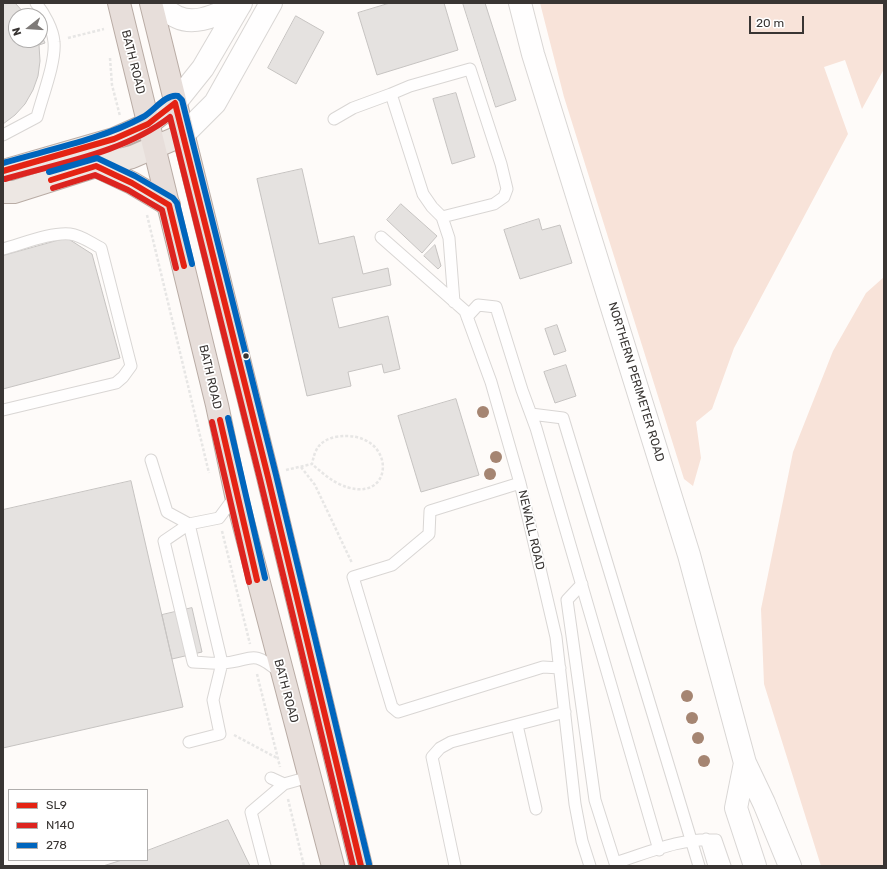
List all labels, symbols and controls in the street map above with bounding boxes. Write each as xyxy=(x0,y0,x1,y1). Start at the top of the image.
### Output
north arrow xyxy=(8,8,48,48)
scale bar xyxy=(751,8,806,34)
text: 20 m xyxy=(756,16,784,30)
text: N xyxy=(10,26,24,37)
street label: BATH ROAD xyxy=(118,28,148,96)
street label: NORTHERN PERIMETER ROAD xyxy=(605,300,667,464)
street label: BATH ROAD xyxy=(196,343,224,411)
unlabelled marker xyxy=(241,351,251,361)
street label: NEWALL ROAD xyxy=(515,489,547,571)
street label: BATH ROAD xyxy=(271,657,301,725)
legend xyxy=(8,789,148,861)
text: SL9 xyxy=(46,798,67,812)
text: N140 xyxy=(46,818,75,832)
text: 278 xyxy=(46,838,67,852)

